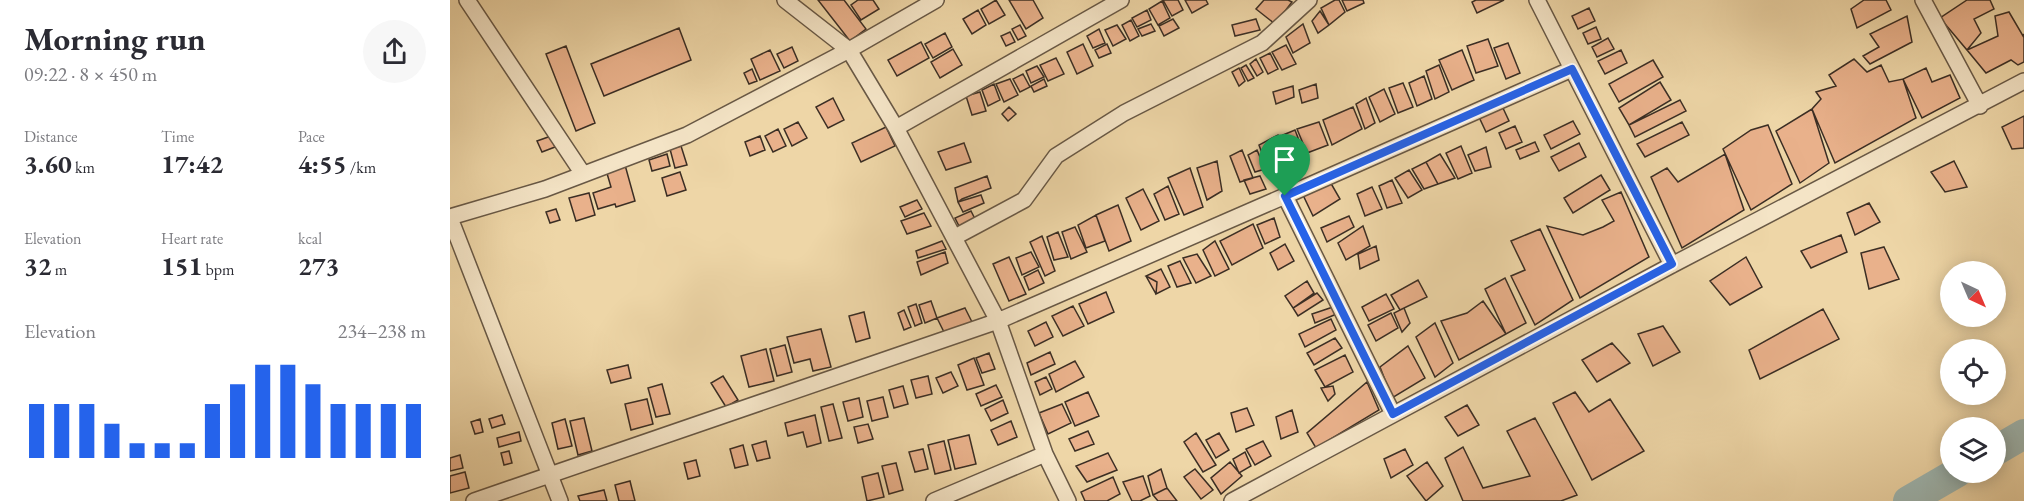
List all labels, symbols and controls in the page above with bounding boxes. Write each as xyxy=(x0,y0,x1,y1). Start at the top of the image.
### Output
text: Morning run xyxy=(24,17,206,60)
button: share xyxy=(363,20,426,83)
text: 09:22 · 8 × 450 m xyxy=(24,61,157,87)
text: Distance xyxy=(24,126,77,147)
text: Time xyxy=(161,126,194,147)
text: Pace xyxy=(298,126,325,147)
pin xyxy=(1259,134,1310,196)
icon: arrive xyxy=(1268,143,1301,176)
text: 3.60 xyxy=(24,147,72,181)
text: 17:42 xyxy=(161,147,223,181)
text: 4:55 xyxy=(298,147,347,181)
text: km xyxy=(72,157,95,178)
text: /km xyxy=(347,157,376,178)
text: Elevation xyxy=(24,228,82,249)
text: Heart rate xyxy=(161,228,223,249)
text: kcal xyxy=(298,228,322,249)
text: 32 xyxy=(24,249,52,283)
text: 151 xyxy=(161,249,202,283)
text: 273 xyxy=(298,249,339,283)
text: m xyxy=(52,259,67,280)
text: bpm xyxy=(202,259,234,280)
north arrow xyxy=(1940,261,2006,327)
map controls xyxy=(1940,261,2006,483)
text: Elevation xyxy=(24,318,96,344)
text: 234–238 m xyxy=(338,318,426,344)
button: locate xyxy=(1940,339,2006,405)
button: layers xyxy=(1940,417,2006,483)

